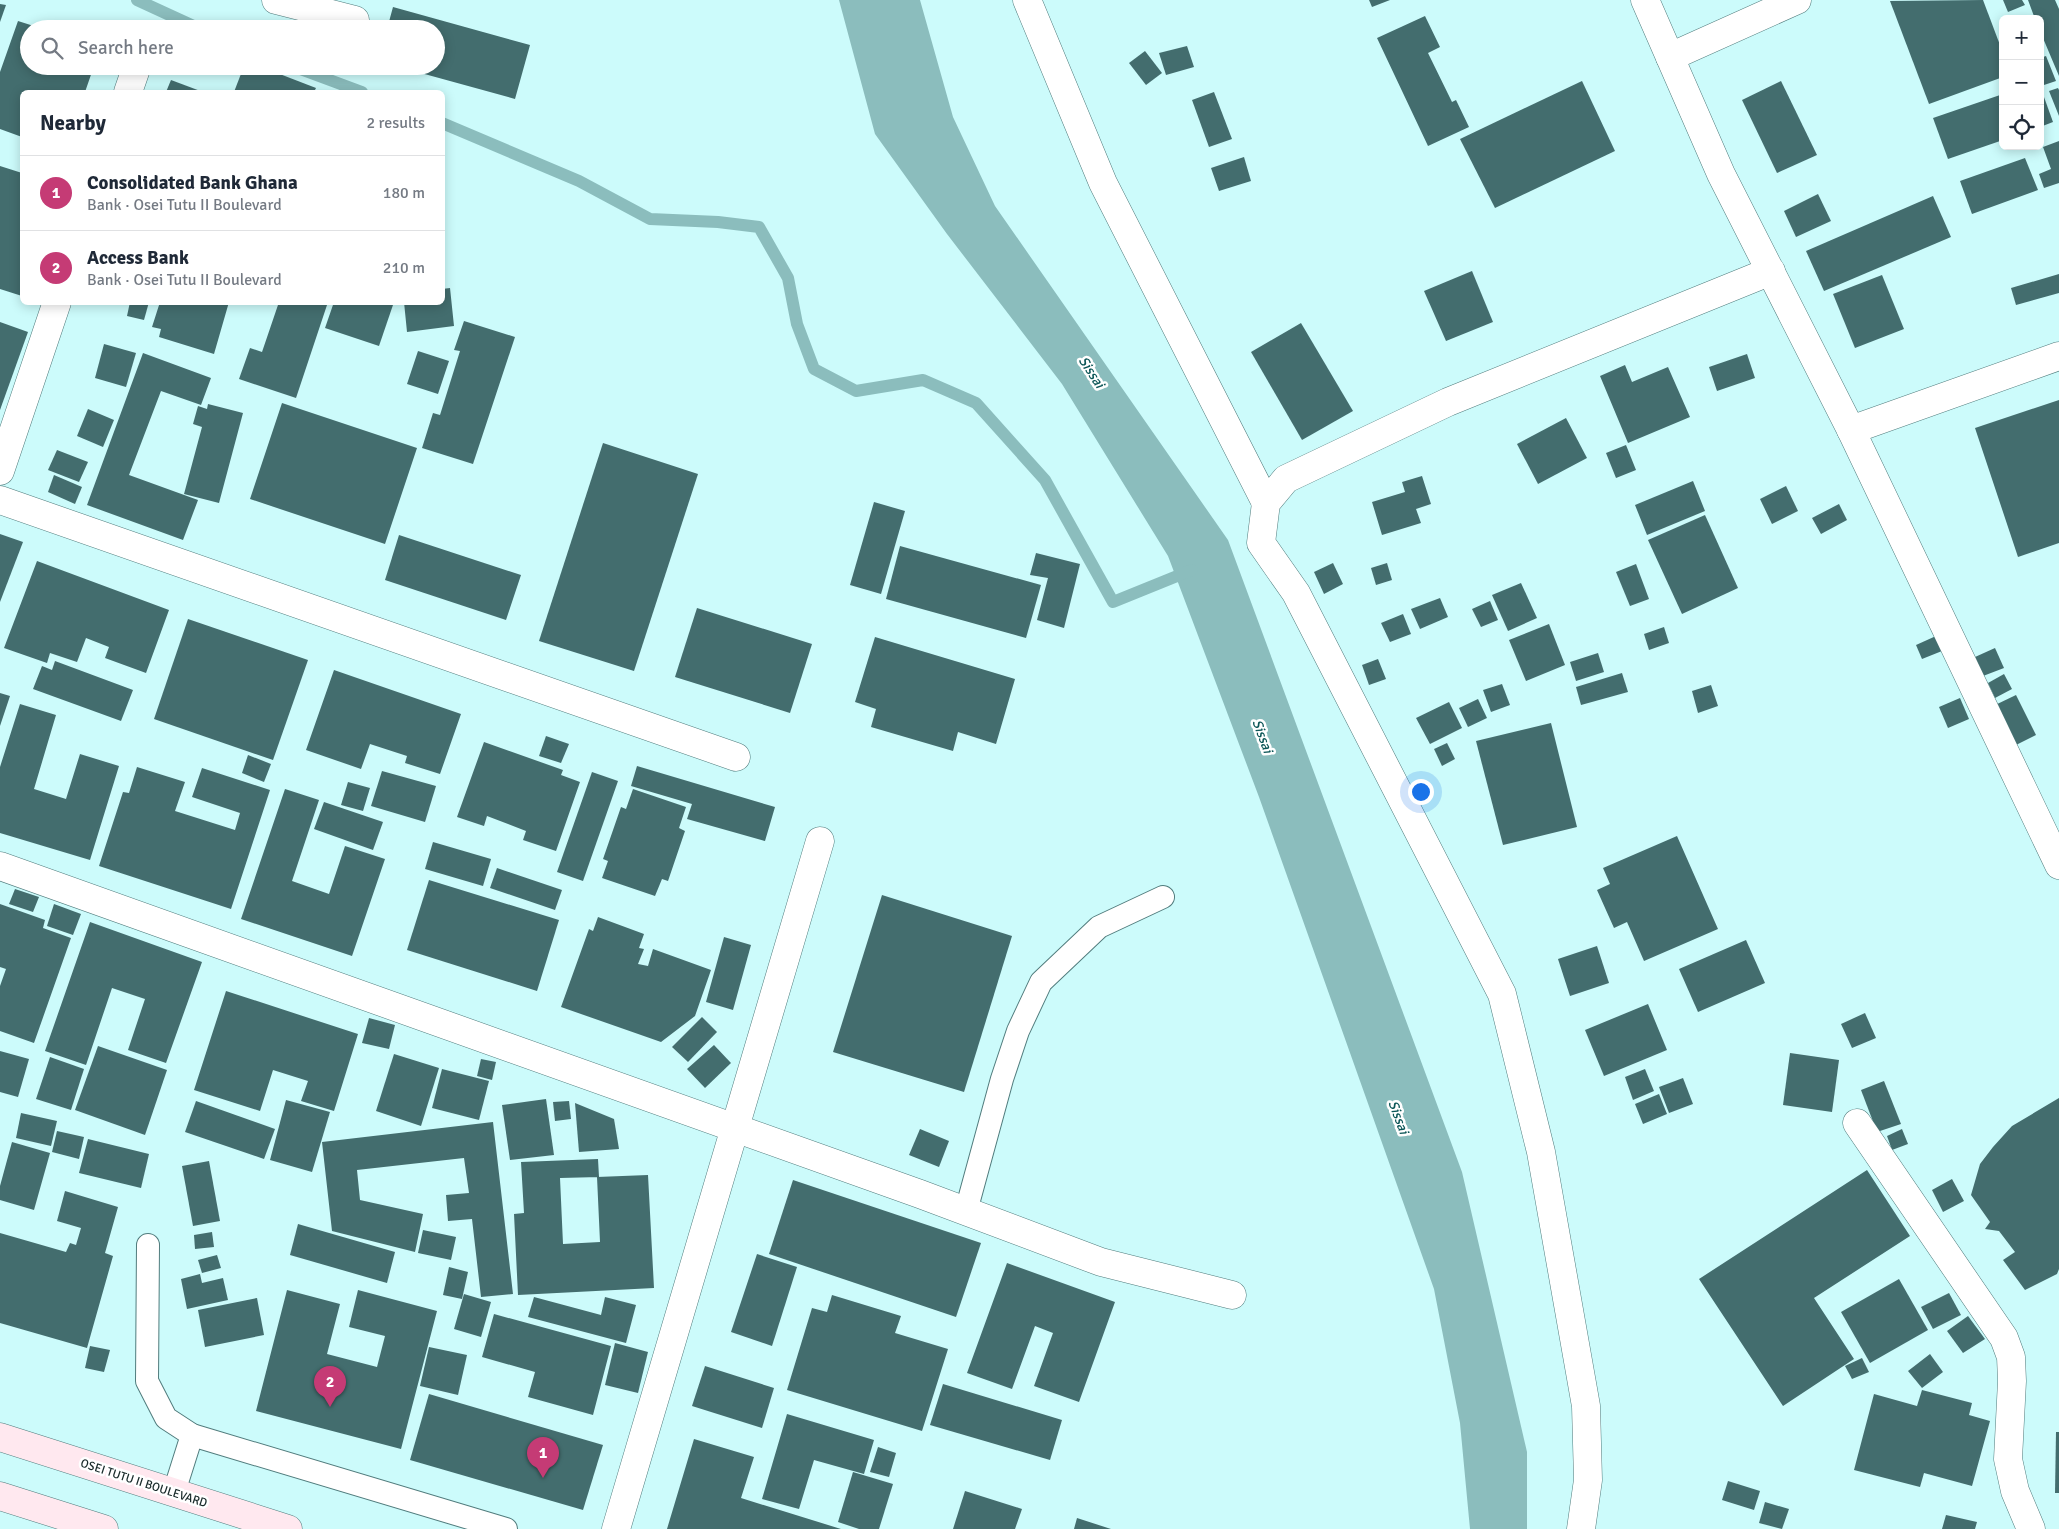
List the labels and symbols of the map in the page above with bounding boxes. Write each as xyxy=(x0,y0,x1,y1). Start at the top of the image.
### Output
water label: Sissai xyxy=(1075,353,1109,392)
water label: Sissai xyxy=(1249,717,1277,757)
your location xyxy=(1408,779,1434,805)
water label: Sissai xyxy=(1385,1098,1413,1138)
pin: 2 xyxy=(314,1366,346,1407)
pin: 1 xyxy=(527,1437,559,1478)
street label: OSEI TUTU II BOULEVARD xyxy=(79,1456,209,1511)

